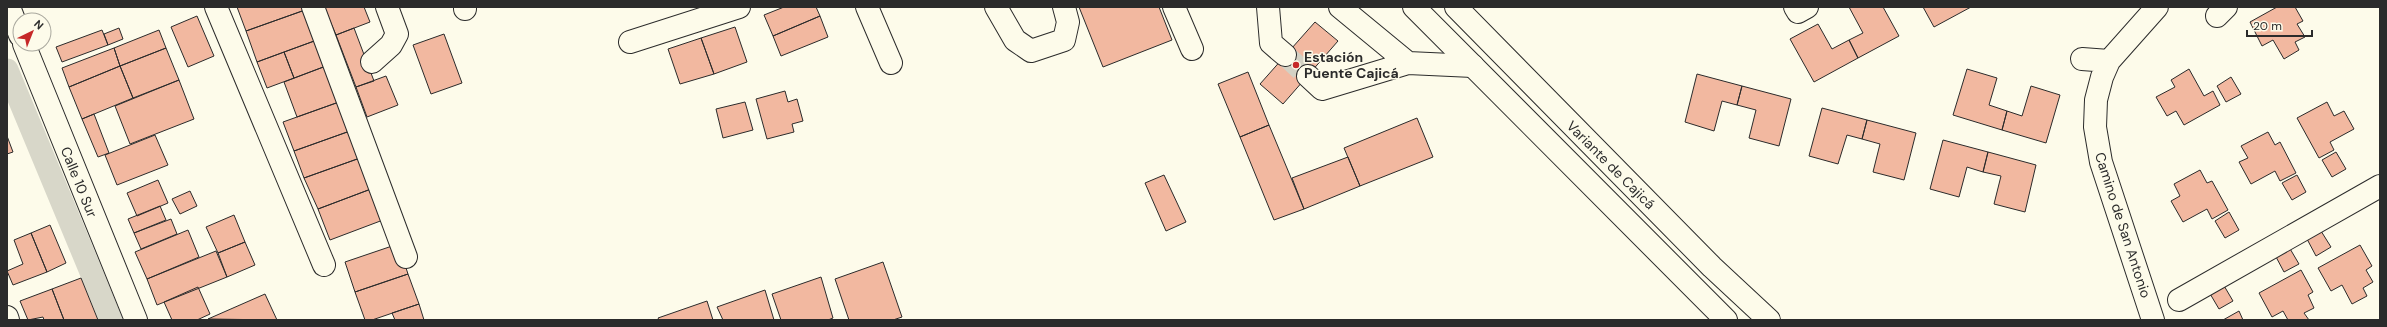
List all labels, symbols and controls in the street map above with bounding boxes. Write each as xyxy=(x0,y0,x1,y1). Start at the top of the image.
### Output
north arrow xyxy=(12,12,52,52)
scale bar xyxy=(2247,12,2312,38)
text: N xyxy=(31,17,47,33)
text: 20 m xyxy=(2253,18,2282,34)
place label: Estación Puente Cajicá xyxy=(1304,48,1399,82)
marker: Estación Puente Cajicá xyxy=(1291,60,1301,70)
street label: Variante de Cajicá xyxy=(1563,117,1659,213)
street label: Calle 10 Sur xyxy=(57,144,101,220)
street label: Camino de San Antonio xyxy=(2091,150,2155,300)

